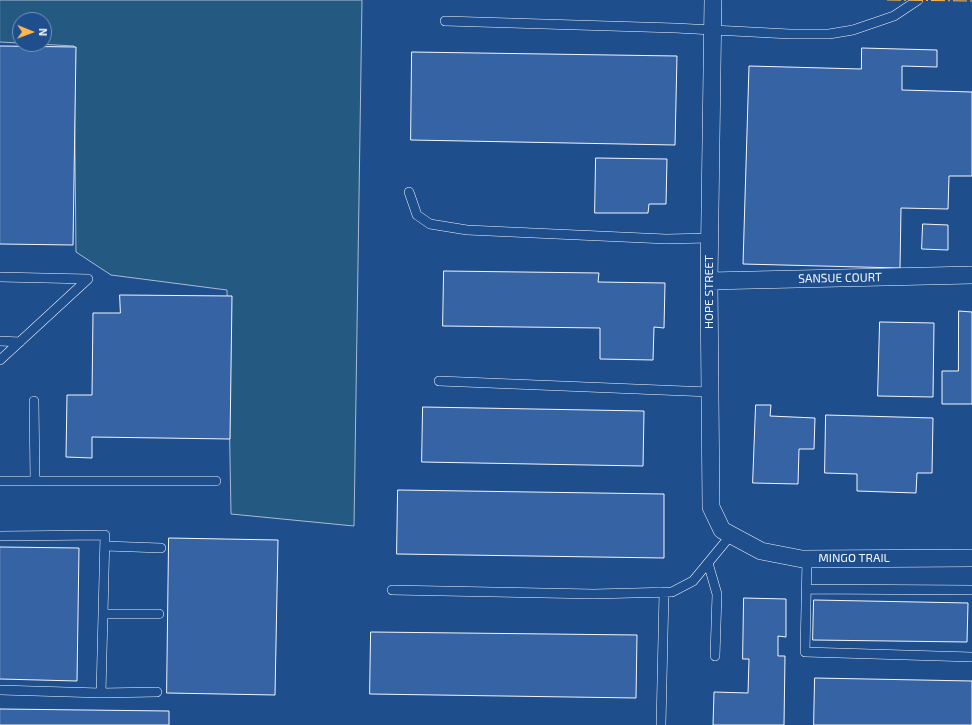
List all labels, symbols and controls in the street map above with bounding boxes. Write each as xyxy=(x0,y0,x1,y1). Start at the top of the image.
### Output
north arrow xyxy=(12,12,52,52)
text: N xyxy=(37,28,50,36)
street label: HOPE STREET xyxy=(702,255,716,329)
street label: SANSUE COURT xyxy=(798,270,882,286)
street label: MINGO TRAIL xyxy=(818,551,890,565)

